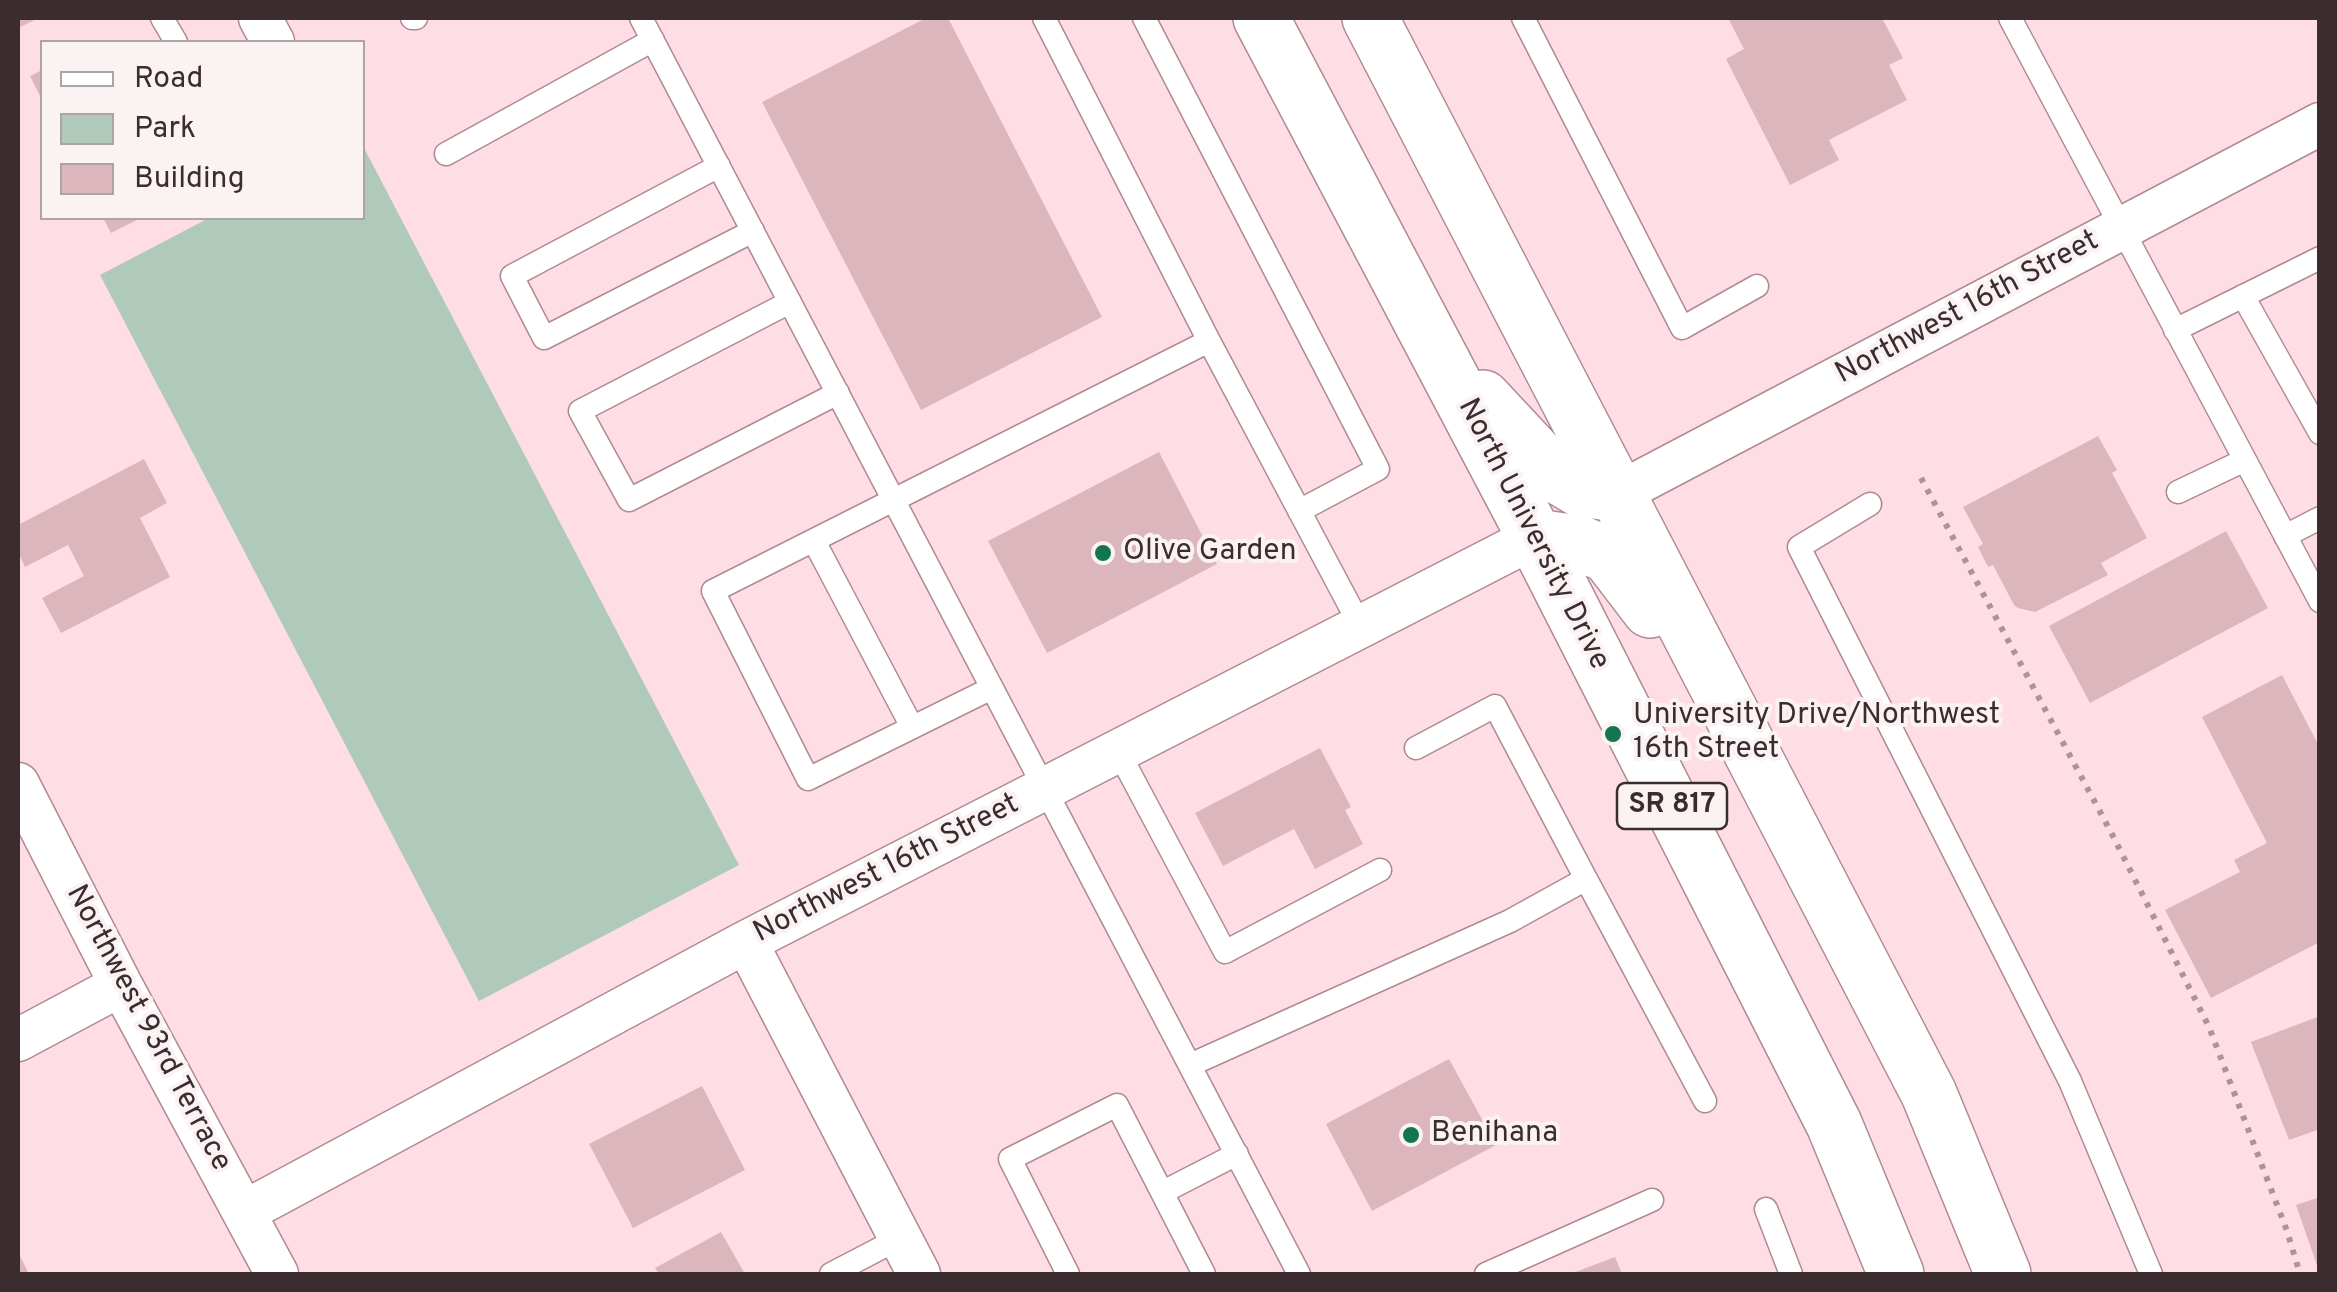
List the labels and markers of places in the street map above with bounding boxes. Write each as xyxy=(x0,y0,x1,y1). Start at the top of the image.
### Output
place label: Olive Garden xyxy=(1123,535,1297,571)
marker: Olive Garden xyxy=(1092,542,1114,564)
place label: University Drive/Northwest 16th Street xyxy=(1633,699,2000,770)
marker: University Drive/Northwest 16th Street xyxy=(1602,723,1624,745)
place label: Benihana xyxy=(1431,1117,1558,1153)
marker: Benihana xyxy=(1400,1124,1422,1146)

